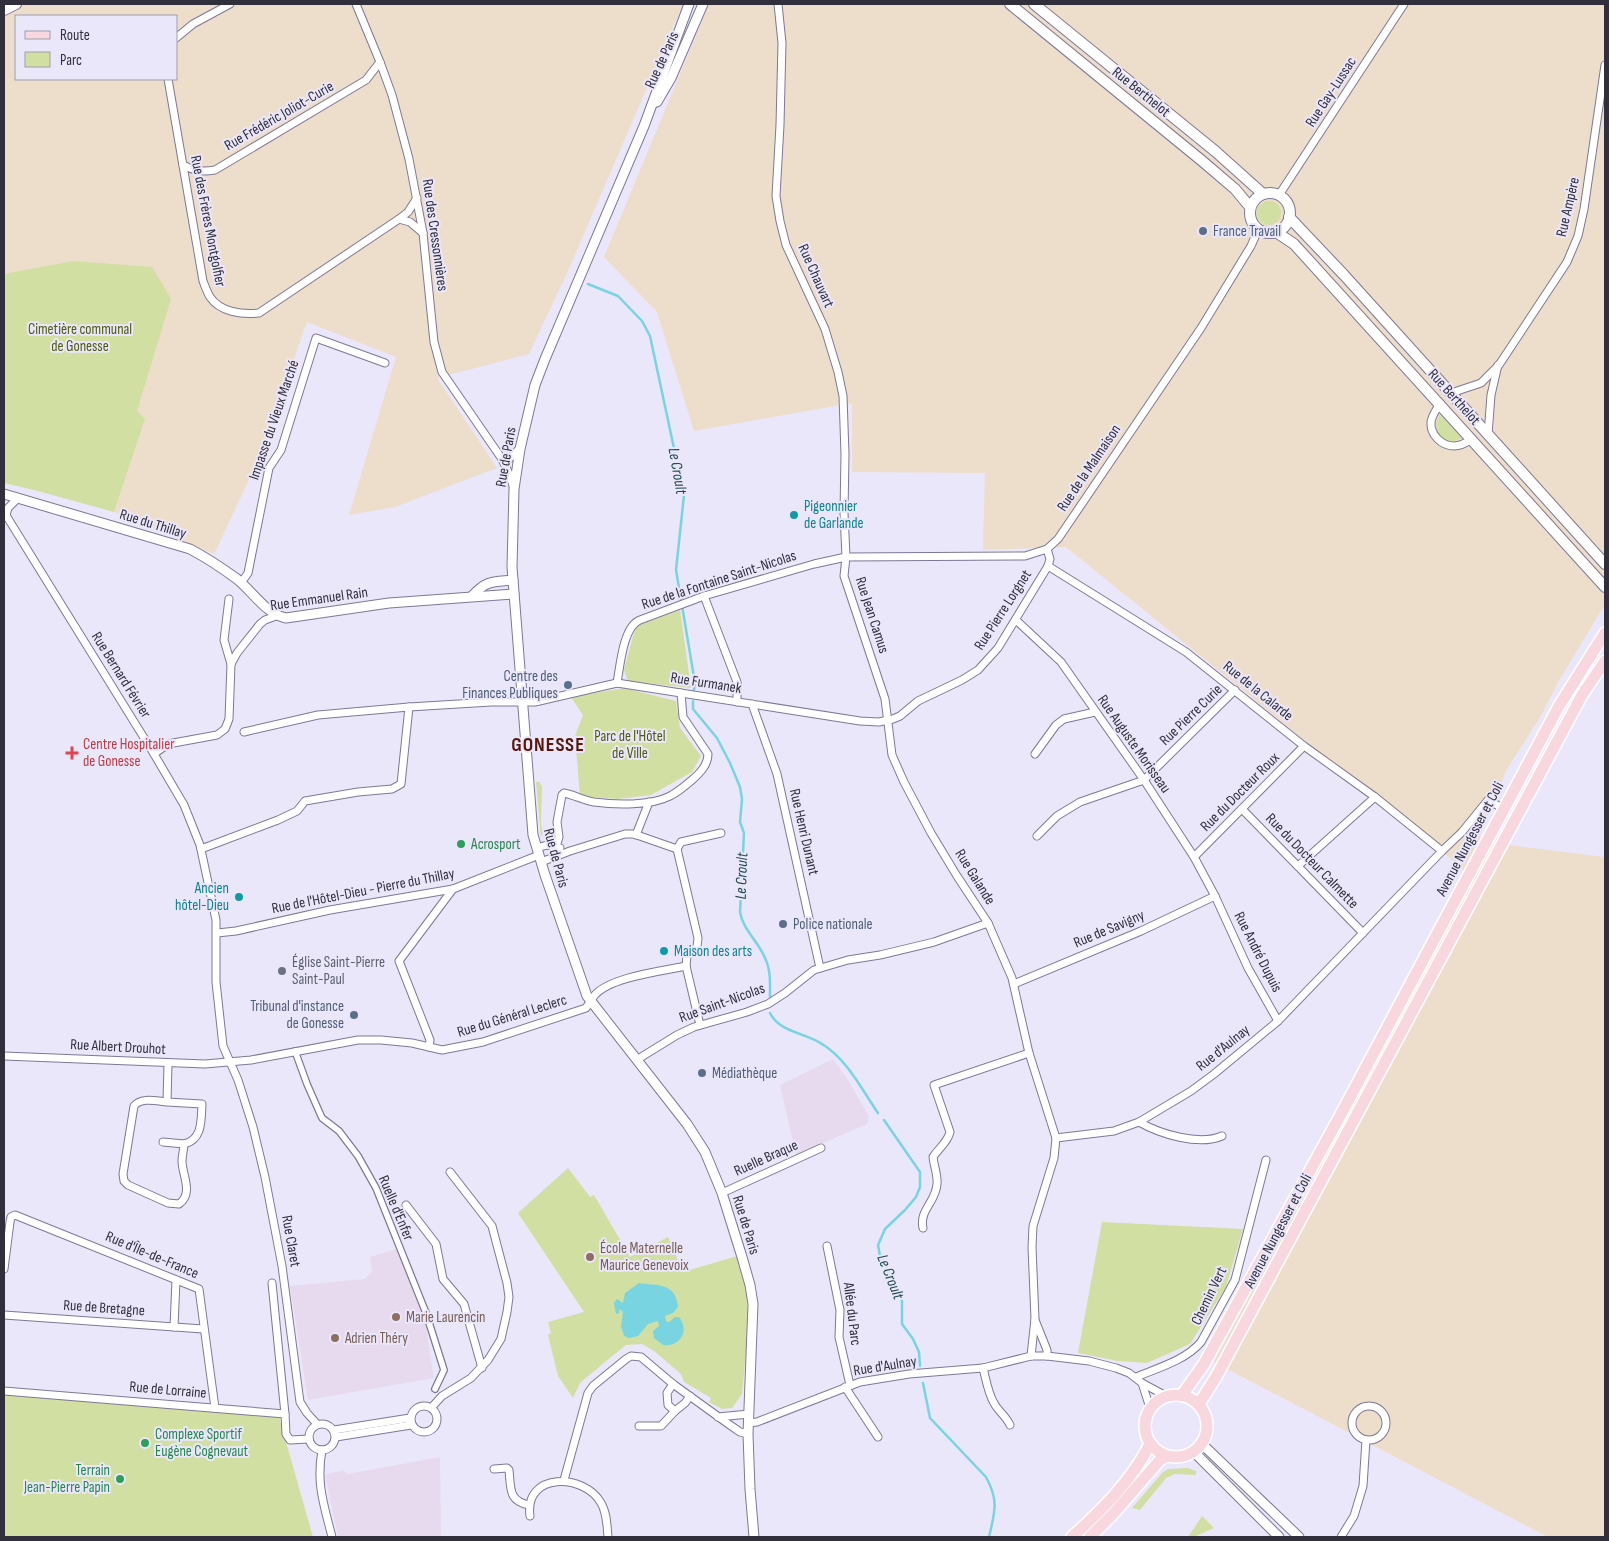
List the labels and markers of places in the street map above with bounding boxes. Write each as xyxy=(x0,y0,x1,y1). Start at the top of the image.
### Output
place label: France Travail xyxy=(1213,222,1281,241)
marker: France Travail xyxy=(1197,225,1209,237)
place label: Pigeonnier de Garlande xyxy=(804,497,863,533)
marker: Pigeonnier de Garlande xyxy=(788,509,800,521)
place label: Centre des Finances Publiques xyxy=(462,667,558,703)
marker: Centre des Finances Publiques xyxy=(562,679,574,691)
place label: Centre Hospitalier de Gonesse xyxy=(83,735,175,771)
marker: Centre Hospitalier de Gonesse xyxy=(65,746,79,760)
place label: Acrosport xyxy=(470,835,521,854)
marker: Acrosport xyxy=(455,838,467,850)
place label: Ancien hôtel-Dieu xyxy=(175,879,229,915)
marker: Ancien hôtel-Dieu xyxy=(233,891,245,903)
place label: Police nationale xyxy=(793,915,873,934)
marker: Police nationale xyxy=(777,918,789,930)
place label: Maison des arts xyxy=(674,942,752,961)
marker: Maison des arts xyxy=(658,945,670,957)
place label: Église Saint-Pierre Saint-Paul xyxy=(292,953,385,989)
marker: Église Saint-Pierre Saint-Paul xyxy=(276,965,288,977)
place label: Tribunal d'instance de Gonesse xyxy=(250,997,344,1033)
marker: Tribunal d'instance de Gonesse xyxy=(348,1009,360,1021)
place label: Médiathèque xyxy=(712,1064,777,1083)
marker: Médiathèque xyxy=(696,1067,708,1079)
place label: École Maternelle Maurice Genevoix xyxy=(600,1239,689,1275)
marker: École Maternelle Maurice Genevoix xyxy=(584,1251,596,1263)
place label: Marie Laurencin xyxy=(406,1308,486,1327)
marker: Marie Laurencin xyxy=(390,1311,402,1323)
place label: Adrien Théry xyxy=(344,1329,408,1348)
marker: Adrien Théry xyxy=(329,1332,341,1344)
place label: Complexe Sportif Eugène Cognevaut xyxy=(155,1425,249,1461)
marker: Complexe Sportif Eugène Cognevaut xyxy=(139,1437,151,1449)
place label: Terrain Jean-Pierre Papin xyxy=(23,1461,110,1497)
marker: Terrain Jean-Pierre Papin xyxy=(114,1473,126,1485)

